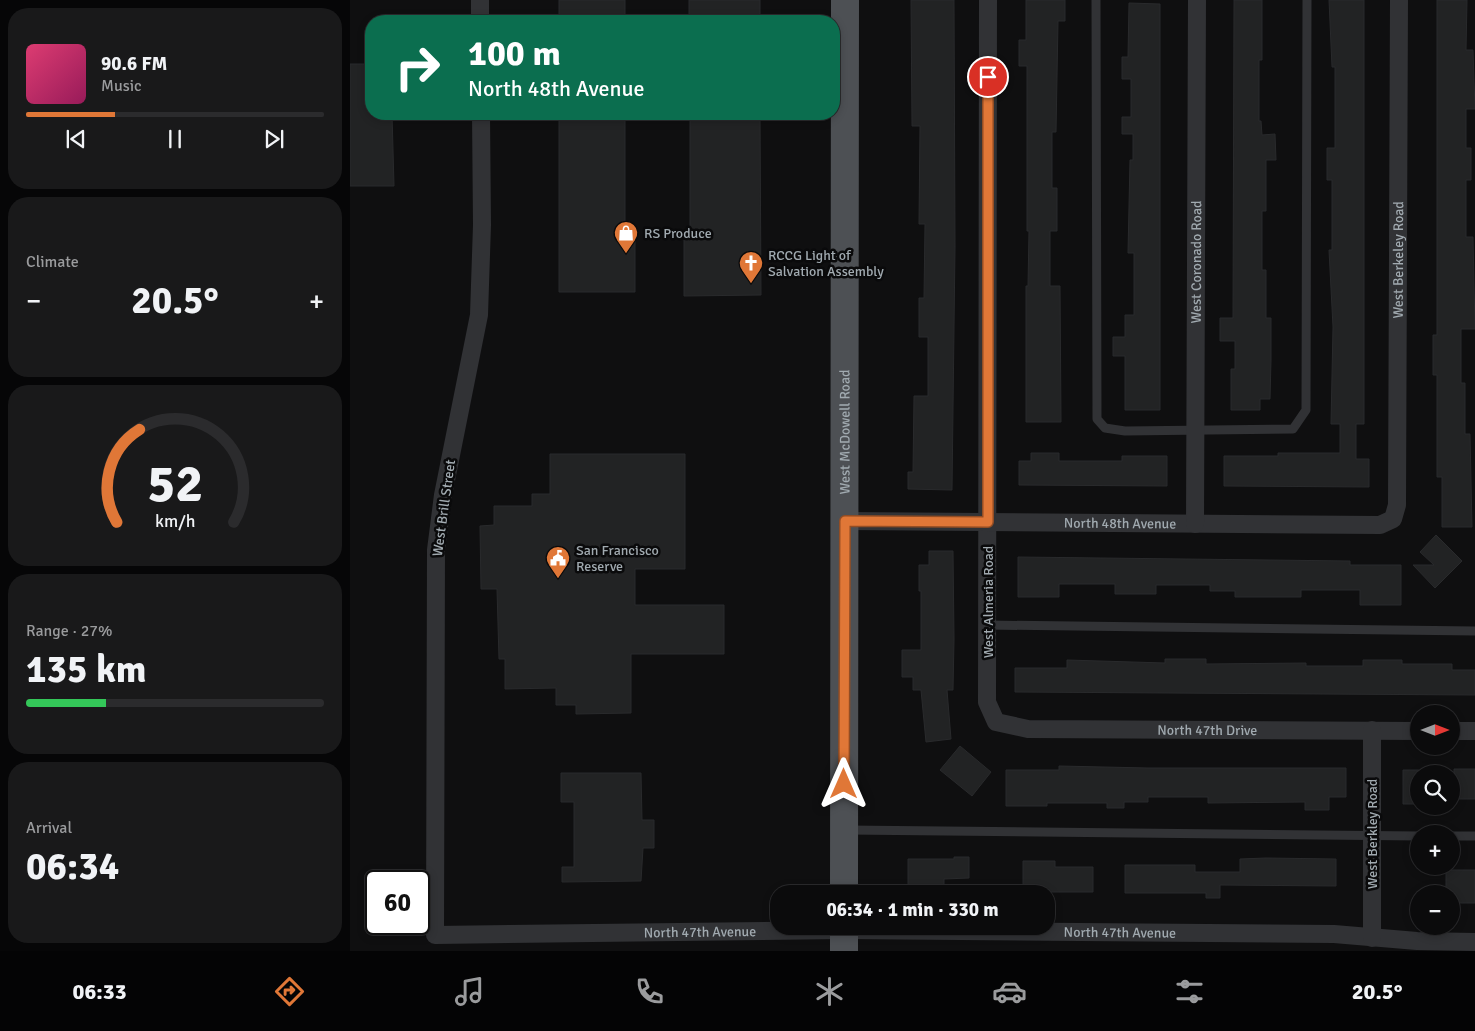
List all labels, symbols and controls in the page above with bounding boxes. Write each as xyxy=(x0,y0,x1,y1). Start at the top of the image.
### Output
text: 100 m xyxy=(468,32,561,75)
icon: right xyxy=(385,35,450,100)
text: 90.6 FM xyxy=(101,52,167,76)
pin xyxy=(967,56,1009,98)
icon: arrive xyxy=(974,63,1002,91)
text: North 48th Avenue xyxy=(468,75,645,102)
text: Music xyxy=(101,76,142,96)
icon: previous xyxy=(62,125,90,153)
icon: pause xyxy=(161,125,189,153)
icon: next xyxy=(260,125,288,153)
street label: West Coronado Road xyxy=(1187,201,1205,323)
street label: West Berkeley Road xyxy=(1389,201,1407,319)
shop icon: RS Produce xyxy=(613,220,639,254)
place label: RS Produce xyxy=(644,225,712,242)
place label: RCCG Light of Salvation Assembly xyxy=(768,247,884,280)
church icon: RCCG Light of Salvation Assembly xyxy=(738,250,764,284)
text: Climate xyxy=(26,252,79,272)
text: 20.5° xyxy=(131,277,219,324)
text: − xyxy=(26,284,41,318)
text: + xyxy=(309,284,324,318)
street label: West McDowell Road xyxy=(836,370,853,494)
text: 52 xyxy=(147,452,203,516)
street label: West Brill Street xyxy=(429,458,459,557)
text: km/h xyxy=(155,510,195,532)
street label: North 48th Avenue xyxy=(1064,514,1176,532)
place label: San Francisco Reserve xyxy=(576,542,659,575)
public building icon: San Francisco Reserve xyxy=(545,545,571,579)
street label: West Almeria Road xyxy=(980,546,997,658)
text: Range · 27% xyxy=(26,621,112,641)
text: 135 km xyxy=(26,646,147,693)
north arrow xyxy=(1410,705,1460,755)
map controls xyxy=(1410,705,1460,935)
street label: North 47th Drive xyxy=(1157,721,1257,739)
position arrow xyxy=(817,757,869,809)
button: search xyxy=(1410,765,1460,815)
street label: West Berkley Road xyxy=(1364,779,1381,889)
text: Arrival xyxy=(26,818,72,838)
button: + xyxy=(1410,825,1460,875)
text: 06:34 xyxy=(26,843,119,890)
speed limit sign: 60 xyxy=(365,870,430,935)
button: − xyxy=(1410,885,1460,935)
text: 06:34 · 1 min · 330 m xyxy=(826,898,999,922)
street label: North 47th Avenue xyxy=(644,923,756,941)
street label: North 47th Avenue xyxy=(1064,923,1176,941)
icon: directions xyxy=(272,974,307,1009)
icon: music xyxy=(452,974,487,1009)
icon: phone xyxy=(632,974,667,1009)
icon: climate xyxy=(812,974,847,1009)
icon: car xyxy=(992,974,1027,1009)
icon: filters xyxy=(1172,974,1207,1009)
text: 06:33 xyxy=(73,978,127,1005)
text: 20.5° xyxy=(1352,978,1402,1005)

